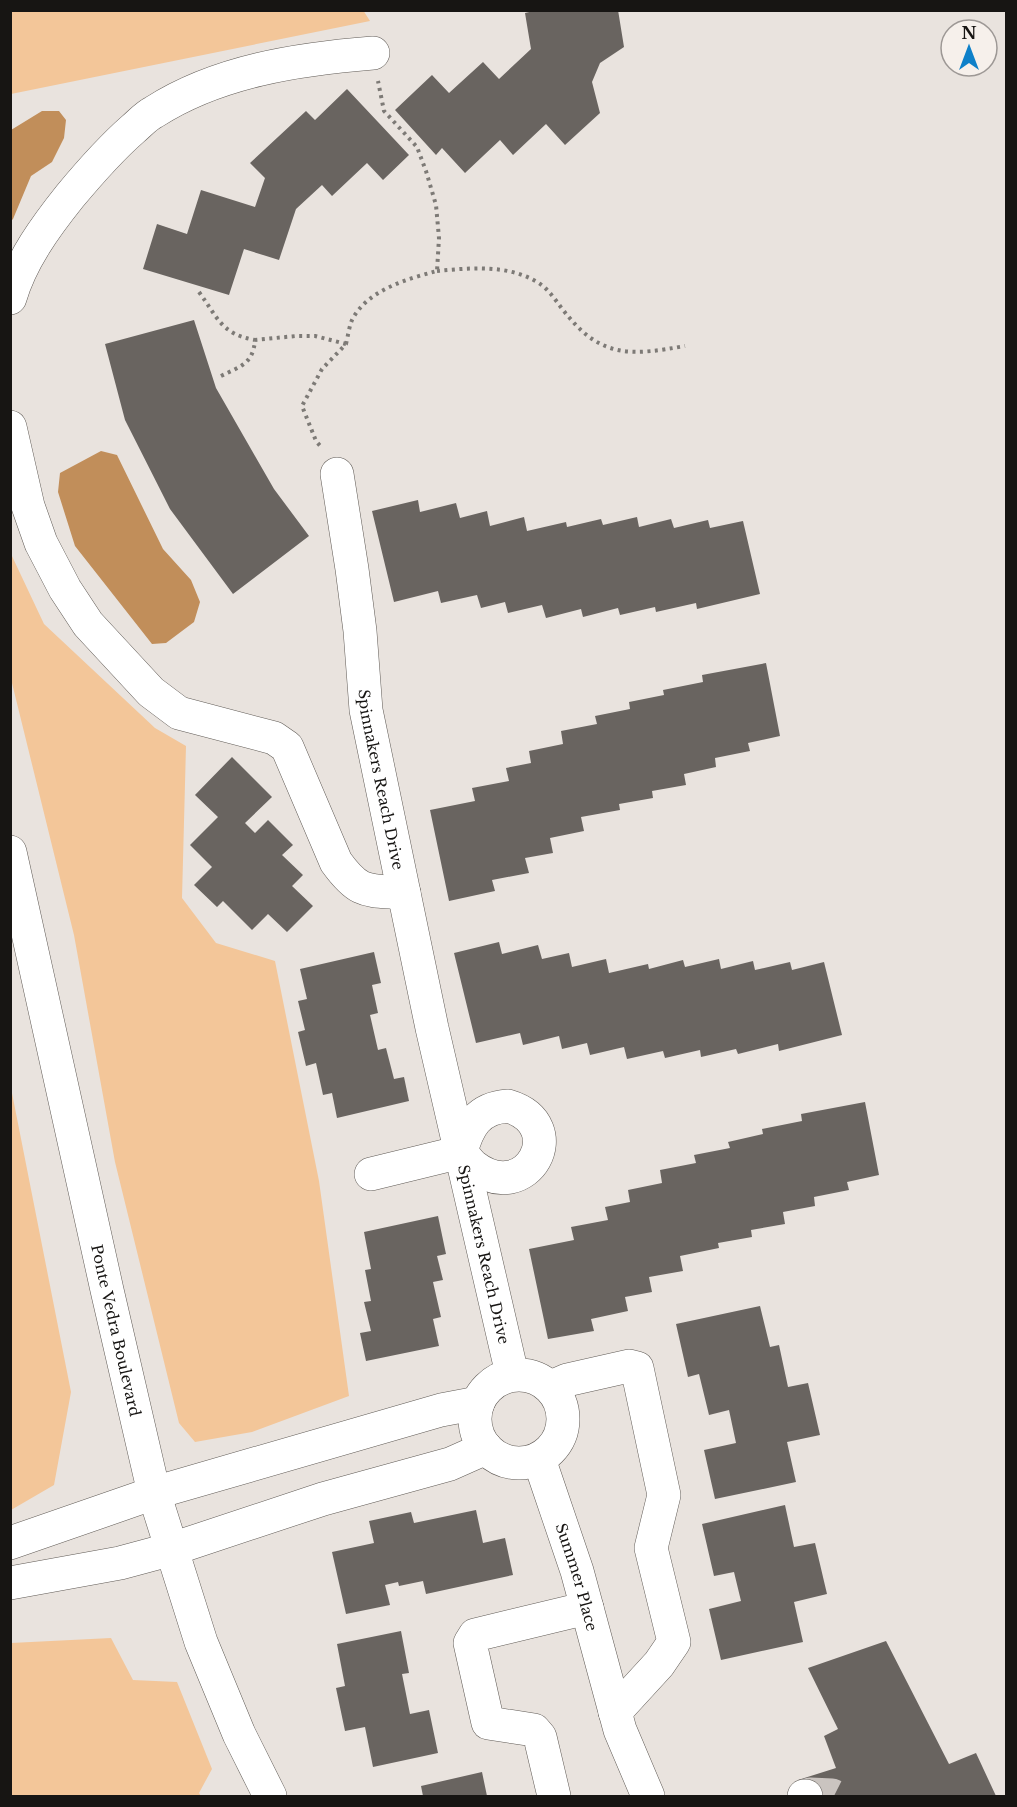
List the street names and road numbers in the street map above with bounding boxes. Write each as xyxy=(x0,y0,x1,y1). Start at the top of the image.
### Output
street label: Spinnakers Reach Drive xyxy=(355,689,408,871)
street label: Spinnakers Reach Drive xyxy=(454,1163,514,1346)
street label: Ponte Vedra Boulevard xyxy=(88,1242,145,1418)
street label: Summer Place xyxy=(552,1520,602,1633)

